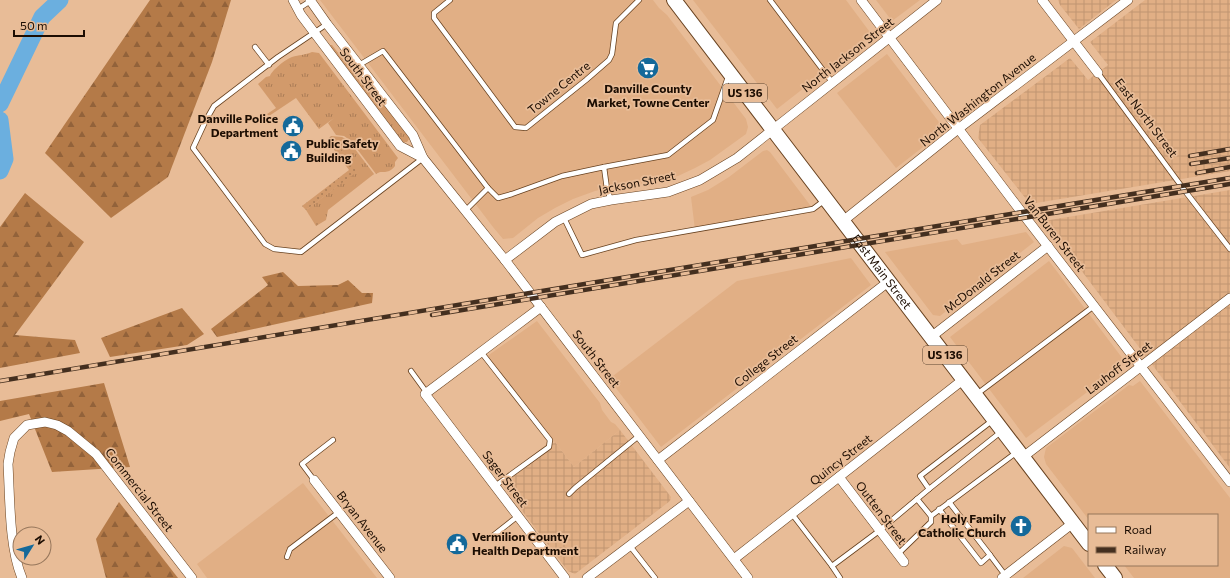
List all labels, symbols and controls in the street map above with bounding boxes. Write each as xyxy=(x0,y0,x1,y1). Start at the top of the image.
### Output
scale bar xyxy=(14,12,84,38)
street label: North Jackson Street xyxy=(799,14,897,95)
text: 50 m xyxy=(20,18,48,32)
street label: South Street xyxy=(337,45,390,108)
street label: North Washington Avenue xyxy=(917,50,1038,149)
supermarket icon: Danville County Market, Towne Center xyxy=(635,55,661,81)
street label: Towne Centre xyxy=(524,58,592,117)
street label: East North Street xyxy=(1113,75,1181,160)
place label: Danville County Market, Towne Center xyxy=(587,81,710,109)
road number: US 136 xyxy=(723,84,767,102)
place label: Danville Police Department xyxy=(198,111,278,139)
public building icon: Danville Police Department xyxy=(280,113,306,139)
place label: Public Safety Building xyxy=(306,136,379,164)
public building icon: Public Safety Building xyxy=(278,138,304,164)
street label: Jackson Street xyxy=(597,168,677,197)
street label: Van Buren Street xyxy=(1021,193,1089,274)
street label: East Main Street xyxy=(849,231,915,311)
street label: McDonald Street xyxy=(941,247,1022,315)
street label: South Street xyxy=(570,327,624,390)
street label: College Street xyxy=(731,331,800,389)
street label: Lauhoff Street xyxy=(1083,338,1154,397)
road number: US 136 xyxy=(923,346,967,364)
street label: Quincy Street xyxy=(807,431,874,488)
street label: Commercial Street xyxy=(103,445,177,534)
street label: Sager Street xyxy=(480,447,532,509)
street label: Outten Street xyxy=(853,478,910,547)
street label: Bryan Avenue xyxy=(334,488,391,555)
place label: Holy Family Catholic Church xyxy=(918,511,1006,539)
church icon: Holy Family Catholic Church xyxy=(1008,513,1034,539)
legend xyxy=(1088,514,1218,566)
text: Road xyxy=(1124,522,1152,536)
north arrow xyxy=(12,526,52,566)
place label: Vermilion County Health Department xyxy=(472,529,579,557)
public building icon: Vermilion County Health Department xyxy=(444,531,470,557)
text: N xyxy=(33,532,48,547)
text: Railway xyxy=(1124,542,1166,556)

